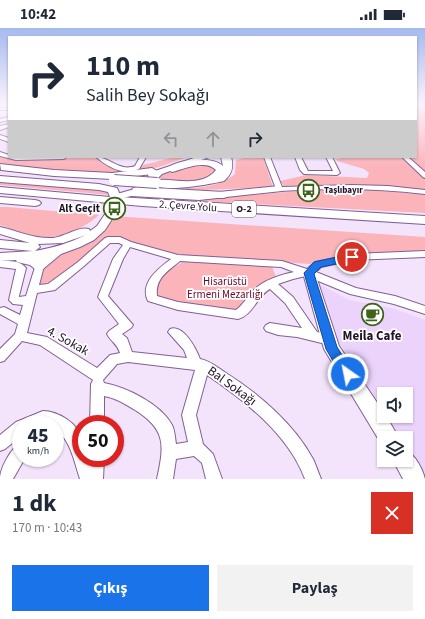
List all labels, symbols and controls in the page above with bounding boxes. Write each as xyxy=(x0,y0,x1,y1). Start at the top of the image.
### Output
text: 10:42 xyxy=(20,4,56,25)
text: 110 m xyxy=(86,46,160,86)
icon: right xyxy=(20,52,72,104)
text: Salih Bey Sokağı xyxy=(86,83,209,108)
icon: left xyxy=(160,128,182,150)
icon: ahead xyxy=(202,128,224,150)
icon: right xyxy=(244,128,266,150)
bus stop icon: Taşlıbayır xyxy=(296,177,322,203)
place label: Taşlıbayır xyxy=(324,184,363,197)
bus stop icon: Alt Geçit xyxy=(102,195,128,221)
street label: 2. Çevre Yolu xyxy=(158,196,218,216)
place label: Alt Geçit xyxy=(58,201,101,216)
road number: O-2 xyxy=(232,201,256,217)
pin xyxy=(335,240,369,274)
icon: arrive xyxy=(341,246,363,268)
park label: Hisarüstü Ermeni Mezarlığı xyxy=(187,274,263,302)
cafe icon: Meila Cafe xyxy=(359,301,385,327)
street label: 4. Sokak xyxy=(44,322,93,360)
place label: Meila Cafe xyxy=(343,327,402,345)
position arrow xyxy=(327,353,369,395)
street label: Bal Sokağı xyxy=(204,362,260,410)
map controls xyxy=(377,387,413,467)
button: sound xyxy=(377,387,413,423)
speed limit sign: 50 xyxy=(72,415,124,467)
text: 45 xyxy=(27,422,49,450)
button: layers xyxy=(377,431,413,467)
text: km/h xyxy=(27,444,49,458)
text: 1 dk xyxy=(12,486,56,521)
button: close xyxy=(371,492,413,534)
text: 170 m · 10:43 xyxy=(12,519,82,537)
button: Çıkış xyxy=(12,565,209,611)
button: Paylaş xyxy=(217,565,413,611)

